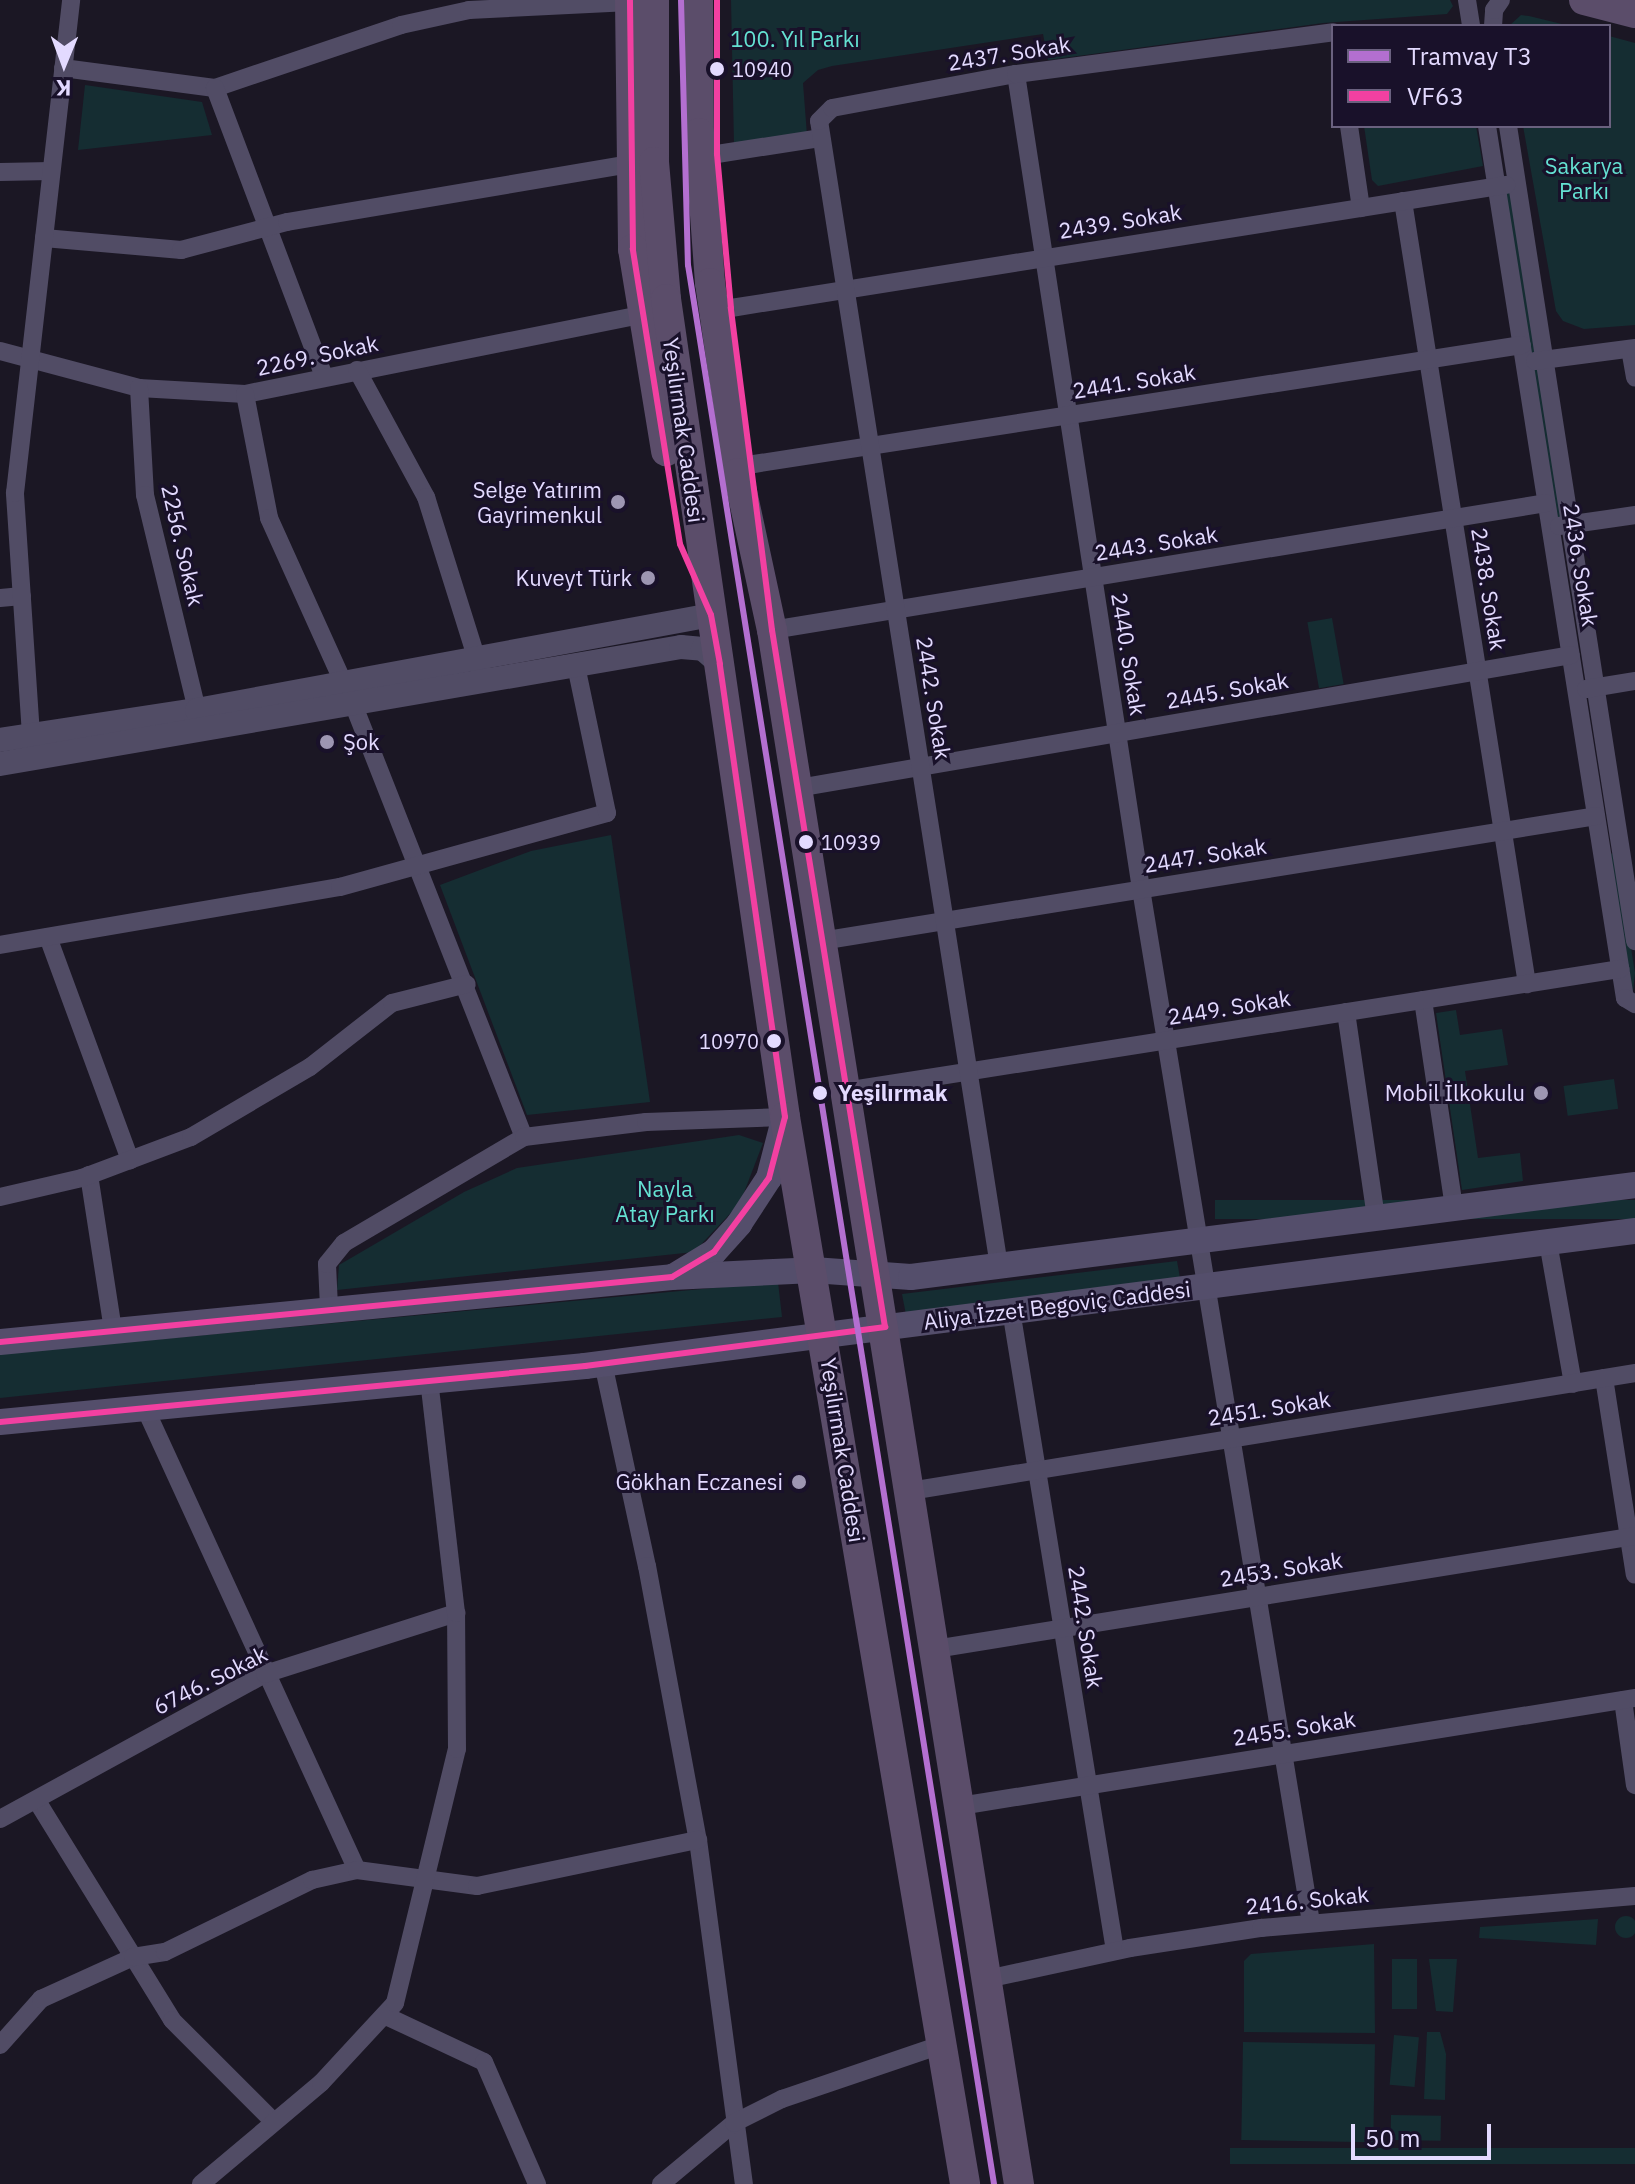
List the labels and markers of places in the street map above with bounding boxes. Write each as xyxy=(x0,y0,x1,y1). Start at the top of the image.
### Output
place label: 10940 xyxy=(732,57,792,81)
marker: 10940 xyxy=(709,61,725,77)
place label: Selge Yatırım Gayrimenkul xyxy=(473,476,602,528)
marker: Selge Yatırım Gayrimenkul xyxy=(609,493,627,511)
place label: Kuveyt Türk xyxy=(516,565,632,591)
marker: Kuveyt Türk xyxy=(639,569,657,587)
place label: Şok xyxy=(343,729,380,755)
marker: Şok xyxy=(318,733,336,751)
place label: 10939 xyxy=(821,830,881,854)
marker: 10939 xyxy=(798,834,814,850)
place label: 10970 xyxy=(699,1029,759,1053)
marker: 10970 xyxy=(766,1033,782,1049)
place label: Yeşilırmak xyxy=(838,1080,947,1106)
place label: Mobil İlkokulu xyxy=(1385,1080,1525,1106)
marker: Yeşilırmak xyxy=(809,1082,831,1104)
marker: Mobil İlkokulu xyxy=(1532,1084,1550,1102)
place label: Gökhan Eczanesi xyxy=(615,1469,783,1495)
marker: Gökhan Eczanesi xyxy=(790,1473,808,1491)

